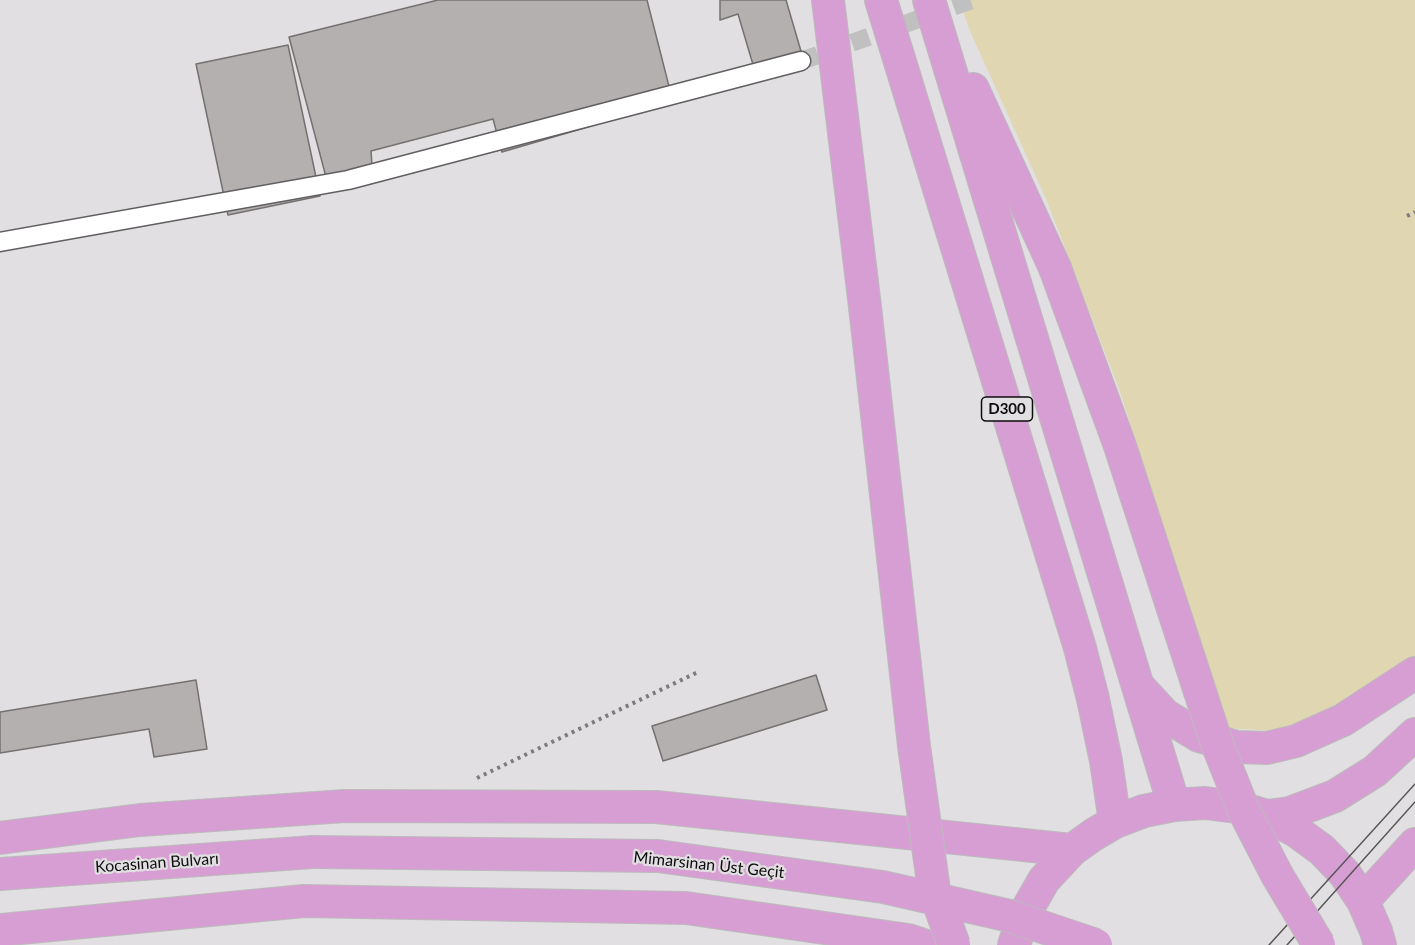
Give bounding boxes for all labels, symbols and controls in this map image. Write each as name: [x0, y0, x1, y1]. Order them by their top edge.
road number: D300: [982, 397, 1032, 421]
street label: Mimarsinan Üst Geçit: [633, 848, 785, 882]
street label: Kocasinan Bulvarı: [95, 849, 219, 877]

